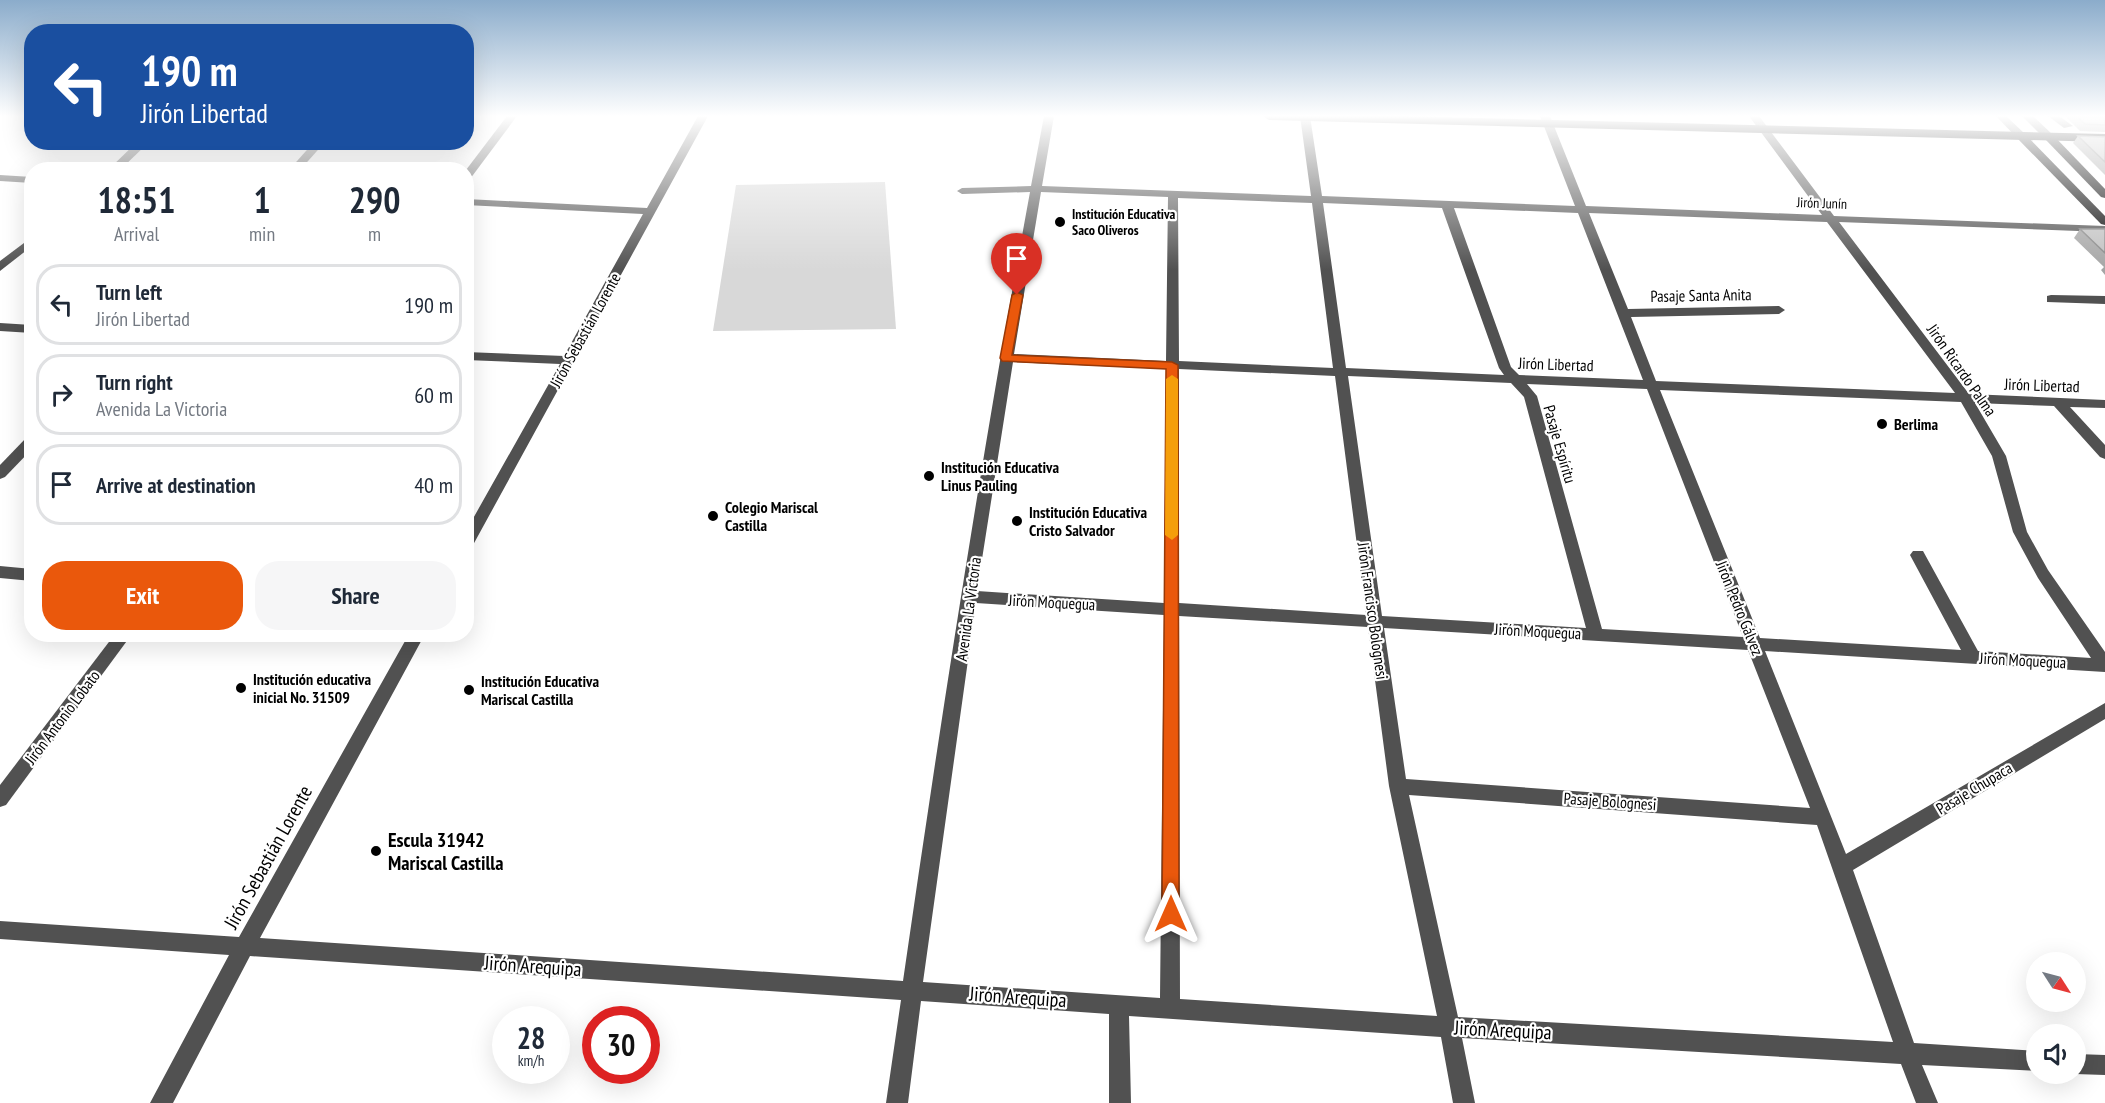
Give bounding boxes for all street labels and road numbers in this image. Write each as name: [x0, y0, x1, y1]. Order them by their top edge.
street label: Jirón Junín: [1796, 193, 1847, 213]
street label: Jirón Sebastián Lorente: [545, 269, 625, 392]
street label: Pasaje Santa Anita: [1650, 284, 1752, 306]
street label: Jirón Ricardo Palma: [1922, 319, 2001, 420]
street label: Jirón Libertad: [1517, 353, 1594, 375]
street label: Jirón Libertad: [2003, 374, 2080, 396]
street label: Pasaje Espíritu: [1539, 403, 1581, 485]
street label: Jirón Francisco Bolognesi: [1353, 540, 1393, 681]
street label: Avenida La Victoria: [951, 556, 985, 662]
street label: Jirón Pedro Gálvez: [1712, 557, 1768, 659]
street label: Jirón Moquegua: [1007, 590, 1096, 614]
street label: Jirón Moquegua: [1493, 619, 1582, 643]
street label: Jirón Moquegua: [1978, 648, 2067, 672]
street label: Jirón Antonio Lobato: [20, 666, 104, 769]
street label: Pasaje Chupaca: [1932, 757, 2016, 819]
street label: Jirón Sebastián Lorente: [217, 781, 318, 934]
street label: Pasaje Bolognesi: [1563, 788, 1657, 814]
street label: Jirón Arequipa: [483, 950, 582, 982]
street label: Jirón Arequipa: [968, 981, 1067, 1013]
street label: Jirón Arequipa: [1453, 1014, 1552, 1046]

